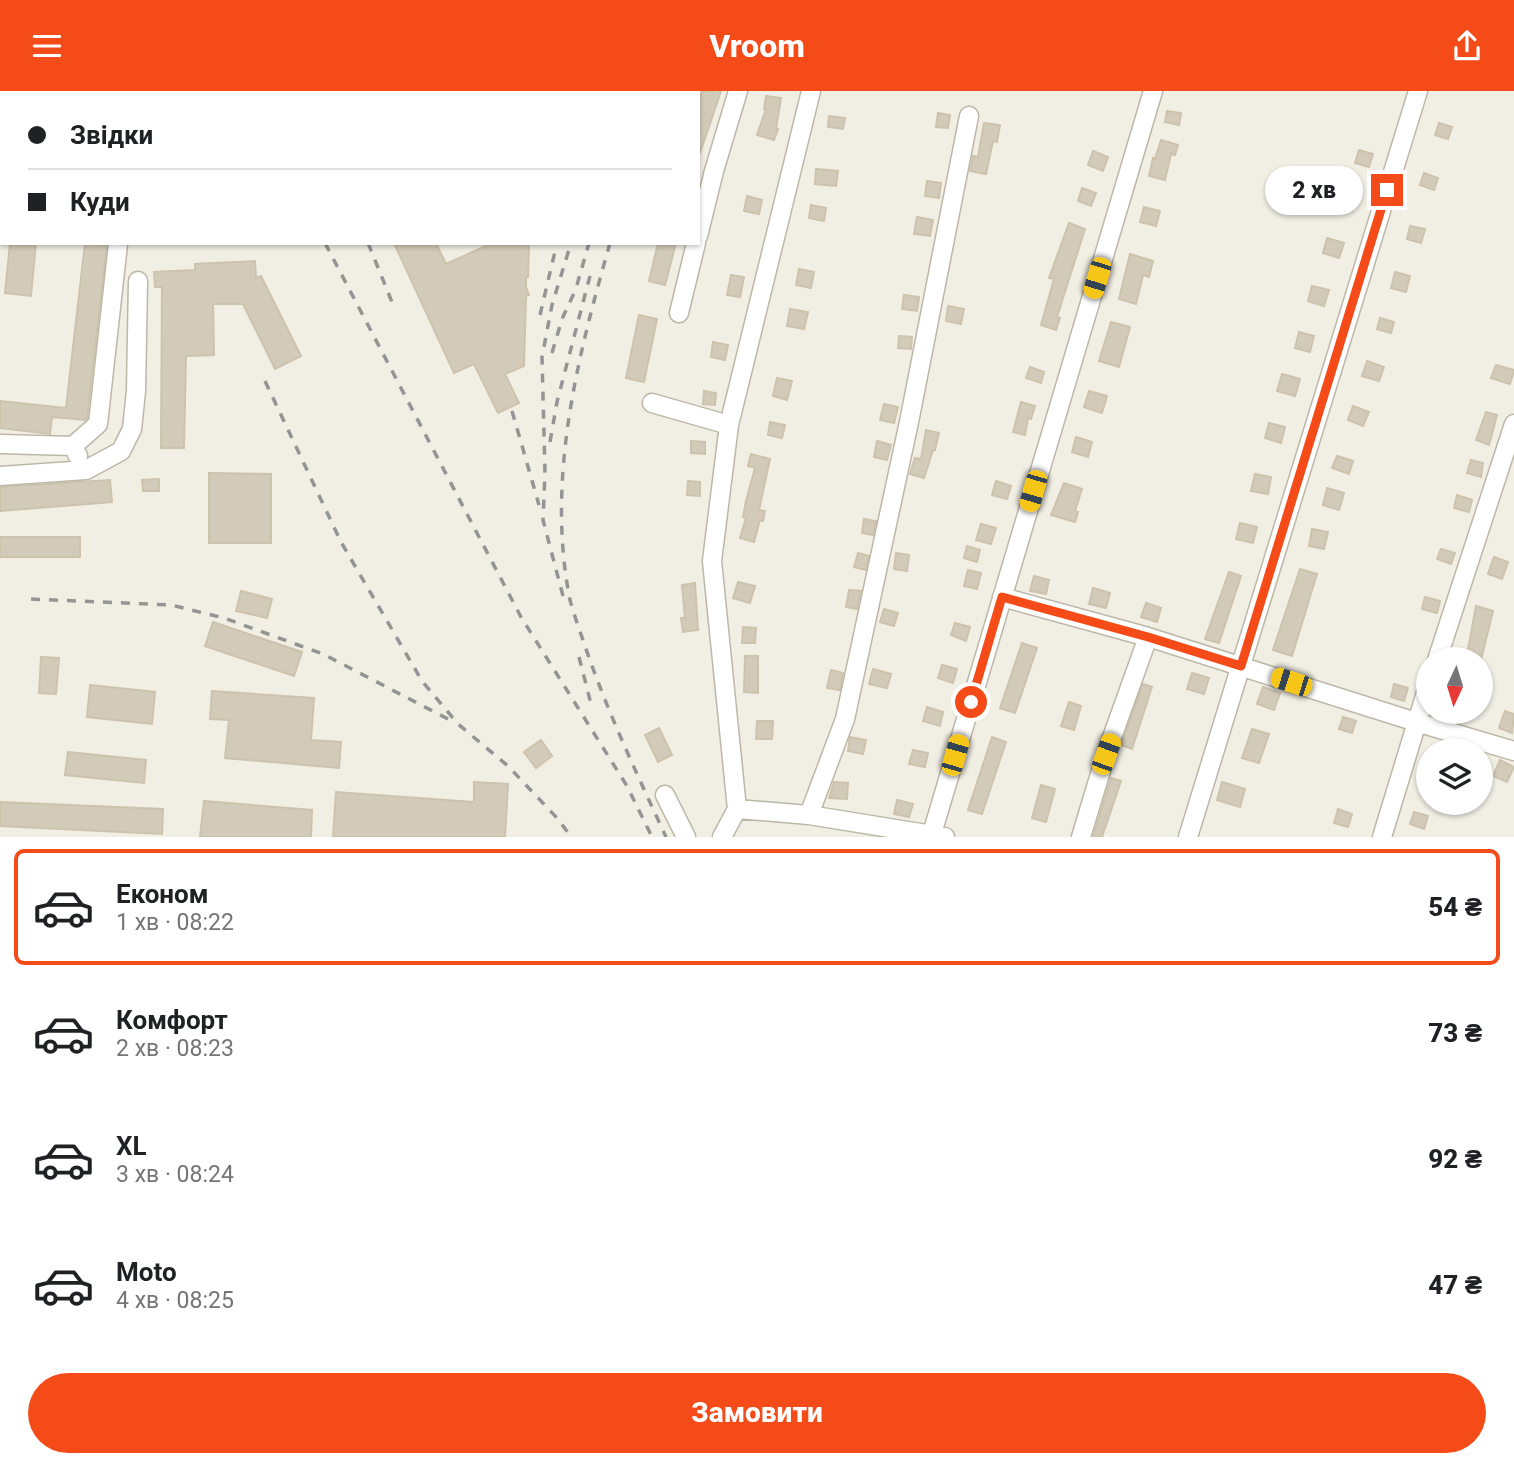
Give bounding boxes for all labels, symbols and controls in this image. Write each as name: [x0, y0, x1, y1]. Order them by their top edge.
icon: menu: [28, 27, 66, 65]
text: Vroom: [709, 27, 805, 65]
icon: share: [1448, 27, 1486, 65]
text: Звідки: [70, 120, 153, 150]
callout: 2 хв: [1264, 165, 1362, 215]
route end: [1371, 174, 1403, 206]
text: 2 хв: [1292, 177, 1336, 204]
text: Куди: [70, 187, 130, 217]
car: [1081, 255, 1114, 301]
car: [1018, 468, 1049, 514]
north arrow: [1416, 647, 1493, 725]
map controls: [1416, 647, 1493, 815]
car: [1268, 666, 1315, 698]
route start: [955, 686, 987, 718]
car: [1089, 731, 1124, 777]
car: [940, 732, 971, 778]
button: layers: [1416, 738, 1493, 815]
icon: car: [32, 876, 95, 939]
text: Економ: [116, 879, 208, 909]
text: 54 ₴: [1428, 892, 1482, 922]
text: 1 хв · 08:22: [116, 909, 234, 936]
icon: car: [32, 1002, 95, 1065]
text: Комфорт: [116, 1005, 228, 1035]
text: 73 ₴: [1428, 1018, 1482, 1048]
text: 2 хв · 08:23: [116, 1035, 234, 1062]
icon: car: [32, 1128, 95, 1191]
text: XL: [116, 1131, 147, 1161]
text: 92 ₴: [1428, 1144, 1482, 1174]
text: 3 хв · 08:24: [116, 1161, 234, 1188]
icon: car: [32, 1254, 95, 1317]
text: Moto: [116, 1257, 177, 1287]
text: 47 ₴: [1428, 1270, 1482, 1300]
text: 4 хв · 08:25: [116, 1287, 234, 1314]
button: Замовити: [28, 1373, 1486, 1453]

